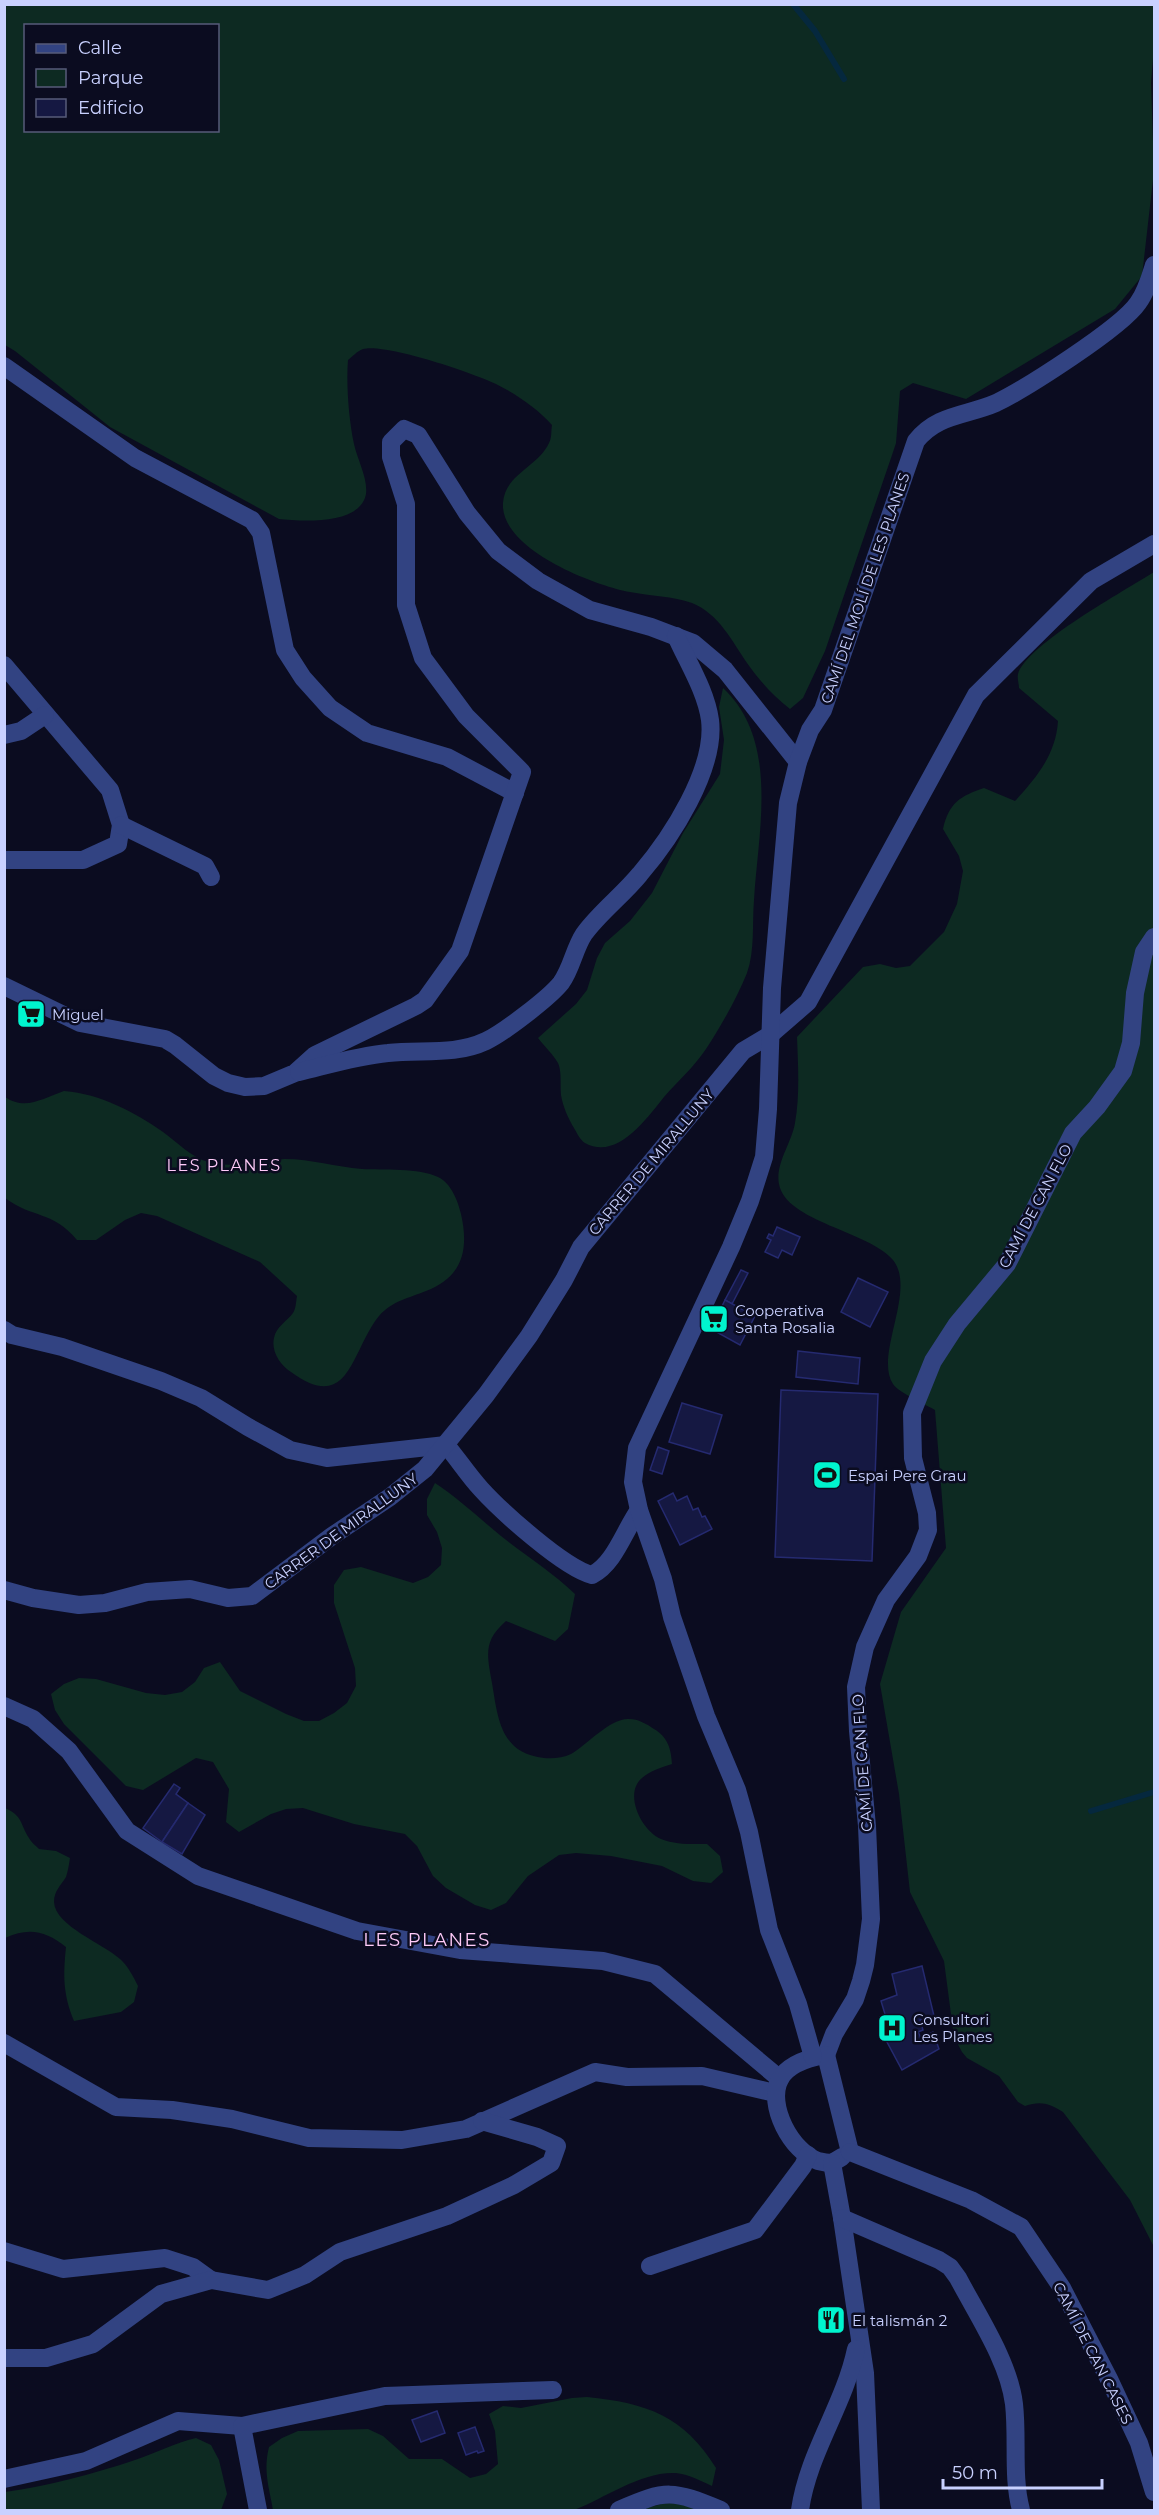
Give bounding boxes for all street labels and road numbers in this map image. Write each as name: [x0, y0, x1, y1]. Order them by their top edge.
street label: CAMÍ DEL MOLÍ DE LES PLANES: [816, 470, 914, 706]
street label: CARRER DE MIRALLUNY: [584, 1085, 718, 1239]
street label: CAMÍ DE CAN FLO: [994, 1141, 1076, 1271]
street label: CARRER DE MIRALLUNY: [260, 1469, 422, 1593]
street label: CAMÍ DE CAN FLO: [848, 1693, 876, 1833]
street label: CAMÍ DE CAN CASES: [1049, 2279, 1137, 2427]

